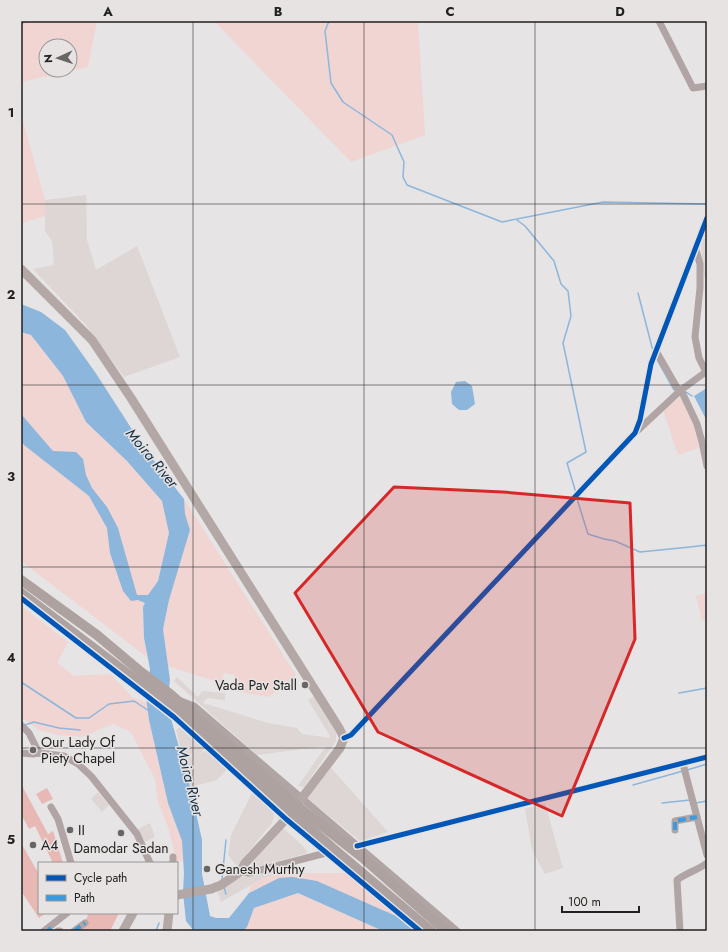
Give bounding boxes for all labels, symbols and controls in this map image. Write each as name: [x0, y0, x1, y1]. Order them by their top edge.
text: A: [102, 2, 113, 21]
text: B: [274, 2, 283, 21]
text: C: [445, 2, 455, 21]
text: D: [615, 2, 625, 21]
north arrow: [38, 38, 78, 78]
text: N: [40, 54, 56, 63]
text: 1: [8, 103, 14, 122]
text: 2: [7, 285, 15, 304]
water label: Moira River: [120, 423, 184, 493]
text: 3: [7, 467, 15, 486]
text: 4: [6, 648, 16, 667]
place label: Vada Pav Stall: [215, 675, 297, 695]
marker: Vada Pav Stall: [300, 680, 310, 690]
place label: Our Lady Of Piety Chapel: [41, 732, 116, 768]
water label: Moira River: [171, 743, 210, 820]
marker: Our Lady Of Piety Chapel: [28, 745, 38, 755]
place label: II: [78, 820, 85, 840]
marker: II: [65, 825, 75, 835]
marker: Damodar Sadan: [116, 828, 126, 838]
text: 5: [7, 830, 15, 849]
place label: A4: [41, 835, 58, 855]
place label: Damodar Sadan: [73, 838, 169, 858]
marker: A4: [28, 840, 38, 850]
place label: Ganesh Murthy: [215, 859, 305, 879]
legend: [38, 862, 178, 914]
marker: Ganesh Murthy: [202, 864, 212, 874]
text: Cycle path: [74, 869, 127, 887]
scale bar: [562, 888, 639, 914]
text: Path: [74, 889, 95, 907]
text: 100 m: [568, 893, 601, 911]

